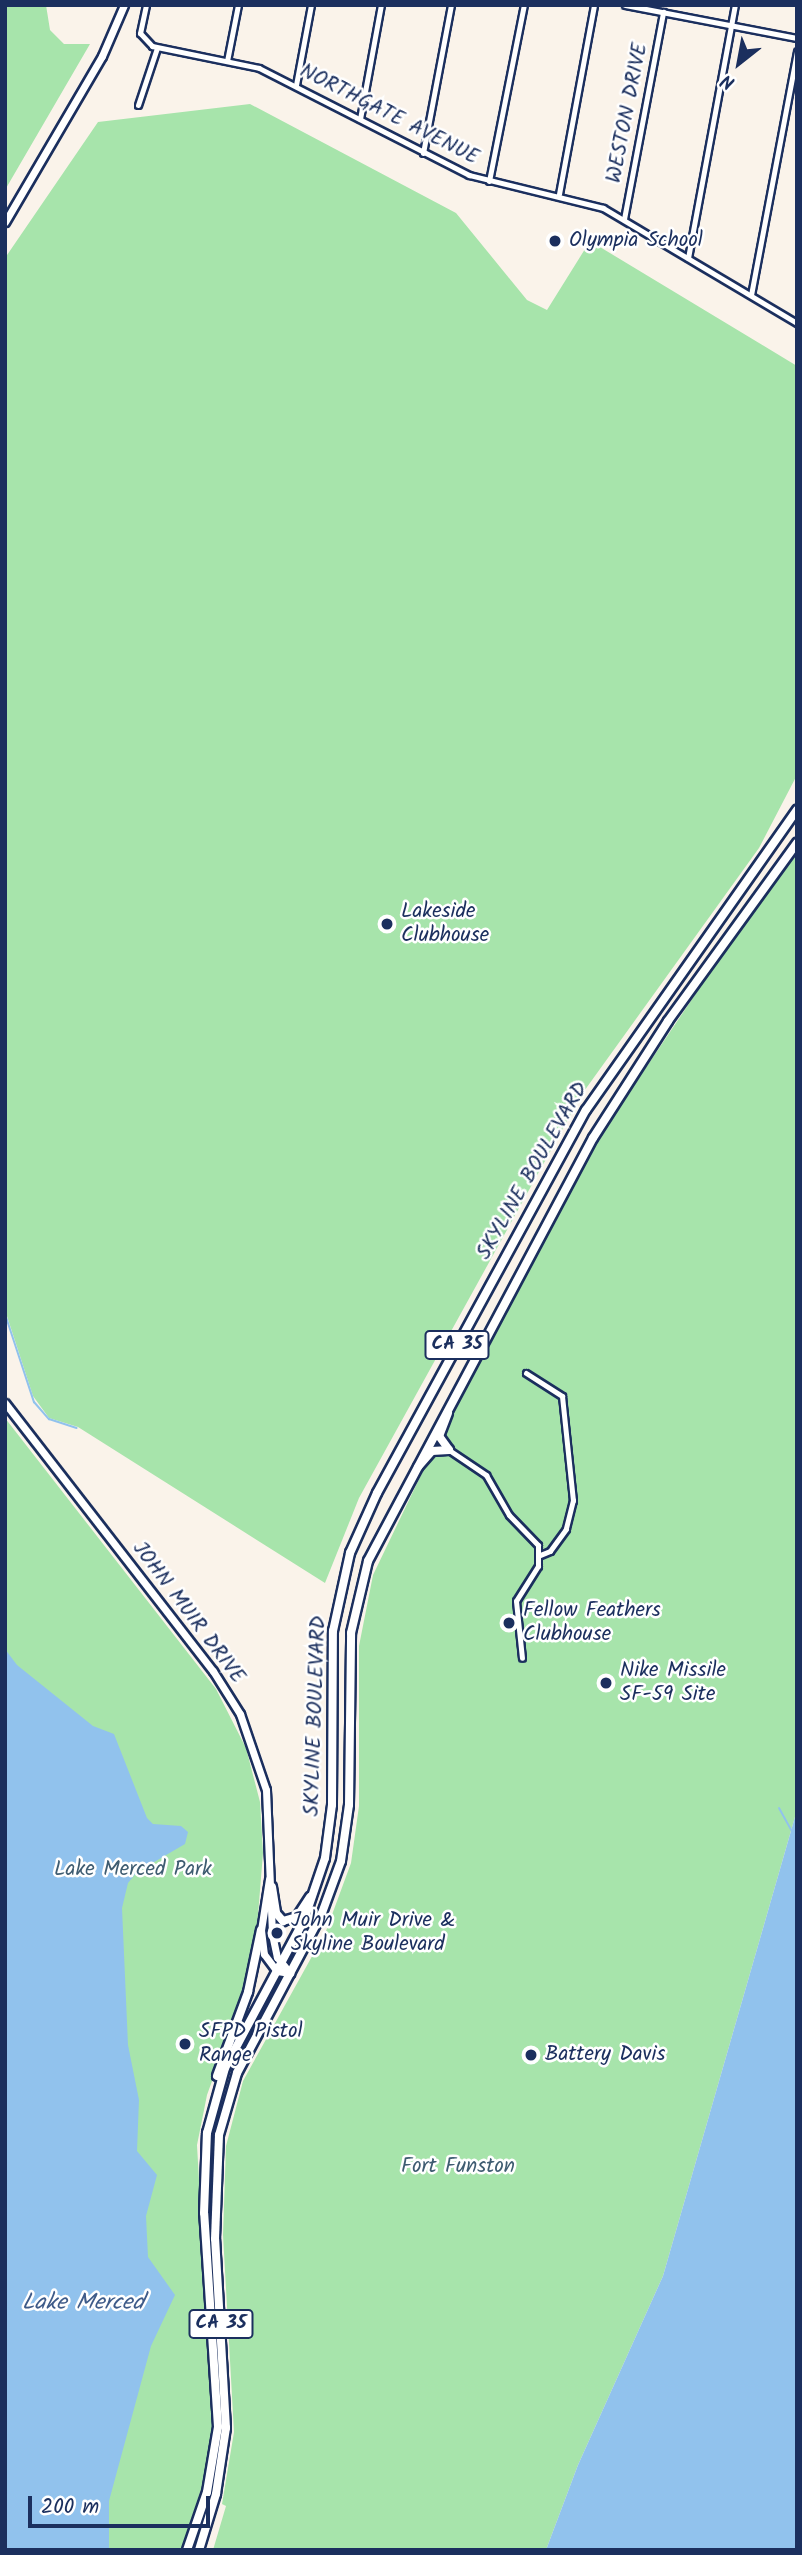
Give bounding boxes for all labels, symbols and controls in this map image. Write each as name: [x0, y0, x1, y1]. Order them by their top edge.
north arrow: [704, 28, 774, 98]
street label: WESTON DRIVE: [602, 41, 654, 185]
street label: NORTHGATE AVENUE: [295, 59, 483, 171]
text: N: [715, 65, 741, 97]
place label: Olympia School: [569, 228, 703, 254]
marker: Olympia School: [547, 233, 563, 249]
place label: Lakeside Clubhouse: [401, 899, 489, 949]
marker: Lakeside Clubhouse: [379, 916, 395, 932]
street label: SKYLINE BOULEVARD: [472, 1078, 594, 1264]
road number: CA 35: [424, 1330, 490, 1360]
street label: JOHN MUIR DRIVE: [126, 1537, 250, 1689]
place label: Fellow Feathers Clubhouse: [523, 1598, 661, 1648]
street label: SKYLINE BOULEVARD: [300, 1615, 332, 1817]
marker: Fellow Feathers Clubhouse: [501, 1615, 517, 1631]
place label: Nike Missile SF-59 Site: [620, 1658, 726, 1708]
marker: Nike Missile SF-59 Site: [598, 1675, 614, 1691]
park label: Lake Merced Park: [54, 1857, 212, 1883]
place label: John Muir Drive & Skyline Boulevard: [291, 1908, 455, 1958]
marker: John Muir Drive & Skyline Boulevard: [269, 1925, 285, 1941]
place label: SFPD Pistol Range: [199, 2019, 303, 2069]
marker: SFPD Pistol Range: [177, 2036, 193, 2052]
place label: Battery Davis: [545, 2042, 665, 2068]
marker: Battery Davis: [523, 2047, 539, 2063]
park label: Fort Funston: [401, 2154, 515, 2180]
water label: Lake Merced: [22, 2289, 144, 2317]
road number: CA 35: [188, 2308, 254, 2340]
scale bar: [32, 2482, 214, 2526]
text: 200 m: [41, 2491, 99, 2524]

